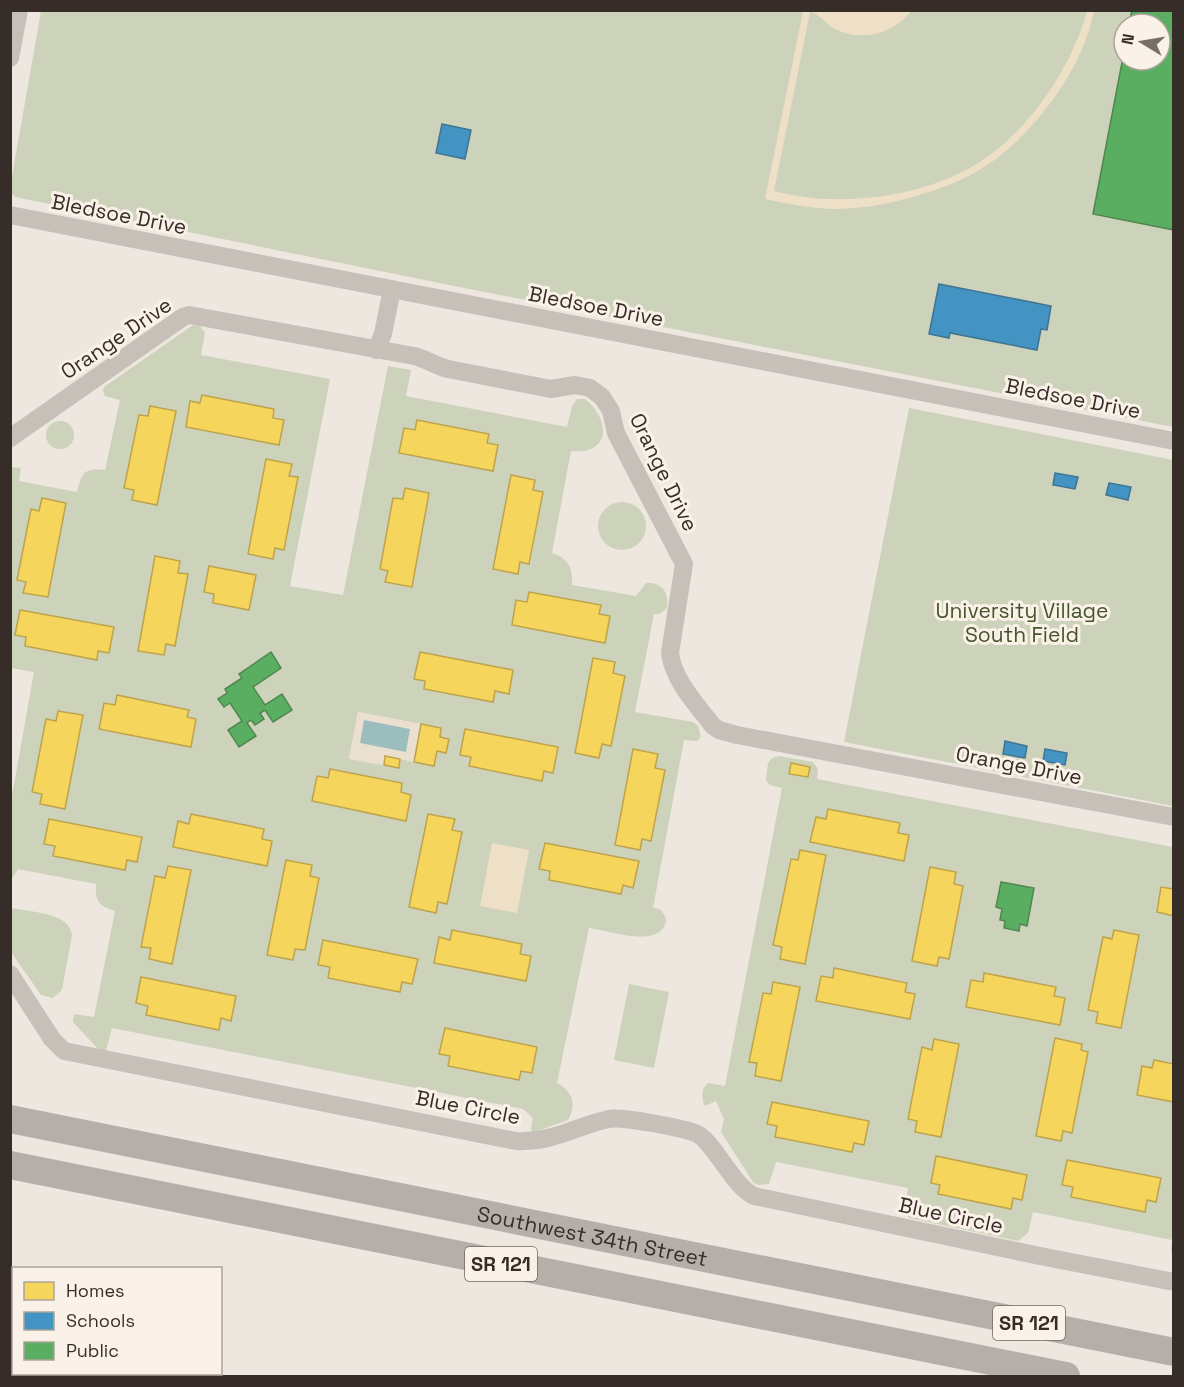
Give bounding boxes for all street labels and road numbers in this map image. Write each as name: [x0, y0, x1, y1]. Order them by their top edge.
street label: Bledsoe Drive: [49, 188, 189, 240]
street label: Bledsoe Drive: [526, 280, 666, 332]
street label: Orange Drive: [55, 291, 177, 385]
street label: Bledsoe Drive: [1003, 372, 1143, 424]
street label: Orange Drive: [624, 408, 704, 536]
street label: Orange Drive: [954, 740, 1084, 790]
street label: Blue Circle: [413, 1084, 523, 1130]
street label: Blue Circle: [896, 1191, 1006, 1239]
street label: Southwest 34th Street: [475, 1199, 710, 1272]
road number: SR 121: [465, 1247, 537, 1281]
road number: SR 121: [993, 1306, 1065, 1340]

